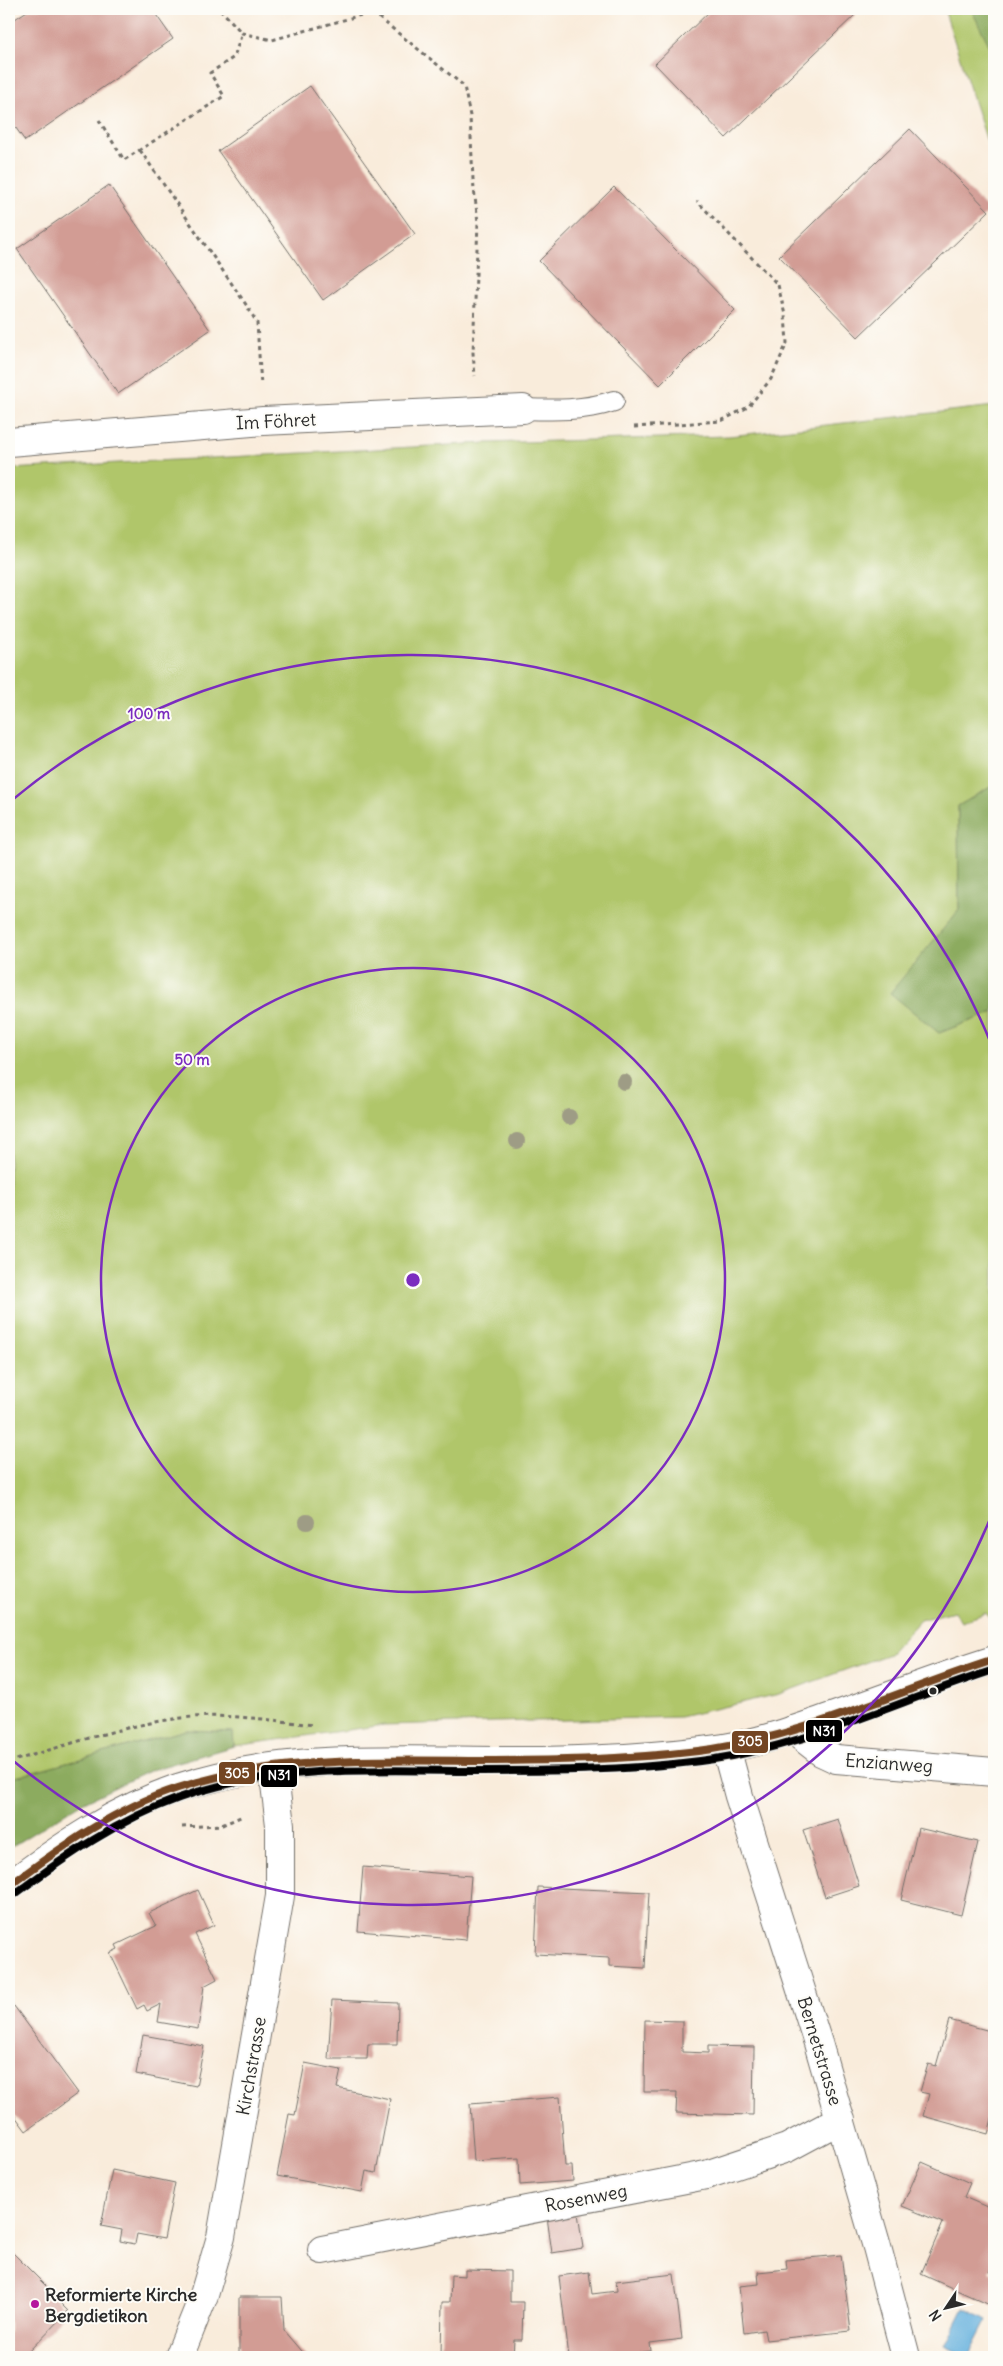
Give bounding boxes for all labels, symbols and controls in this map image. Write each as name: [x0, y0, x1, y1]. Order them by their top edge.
street label: Im Föhret: [235, 407, 317, 435]
text: 100 m: [128, 704, 170, 723]
text: 50 m: [174, 1050, 210, 1069]
centre of rings: [404, 1271, 422, 1289]
unlabelled marker: [928, 1686, 938, 1696]
line badge: N31: [805, 1719, 843, 1743]
text: N31: [812, 1722, 836, 1740]
line badge: 305: [731, 1730, 769, 1754]
text: 305: [737, 1732, 763, 1750]
street label: Enzianweg: [844, 1748, 934, 1778]
line badge: 305: [218, 1761, 256, 1785]
text: 305: [224, 1764, 250, 1782]
line badge: N31: [260, 1764, 298, 1788]
text: N31: [267, 1766, 291, 1784]
street label: Bernetstrasse: [793, 1994, 847, 2108]
street label: Kirchstrasse: [231, 2015, 271, 2117]
street label: Rosenweg: [543, 2179, 629, 2217]
place label: Reformierte Kirche Bergdietikon: [45, 2283, 198, 2327]
north arrow: [920, 2284, 970, 2334]
marker: Reformierte Kirche Bergdietikon: [29, 2298, 41, 2310]
text: N: [925, 2306, 946, 2325]

